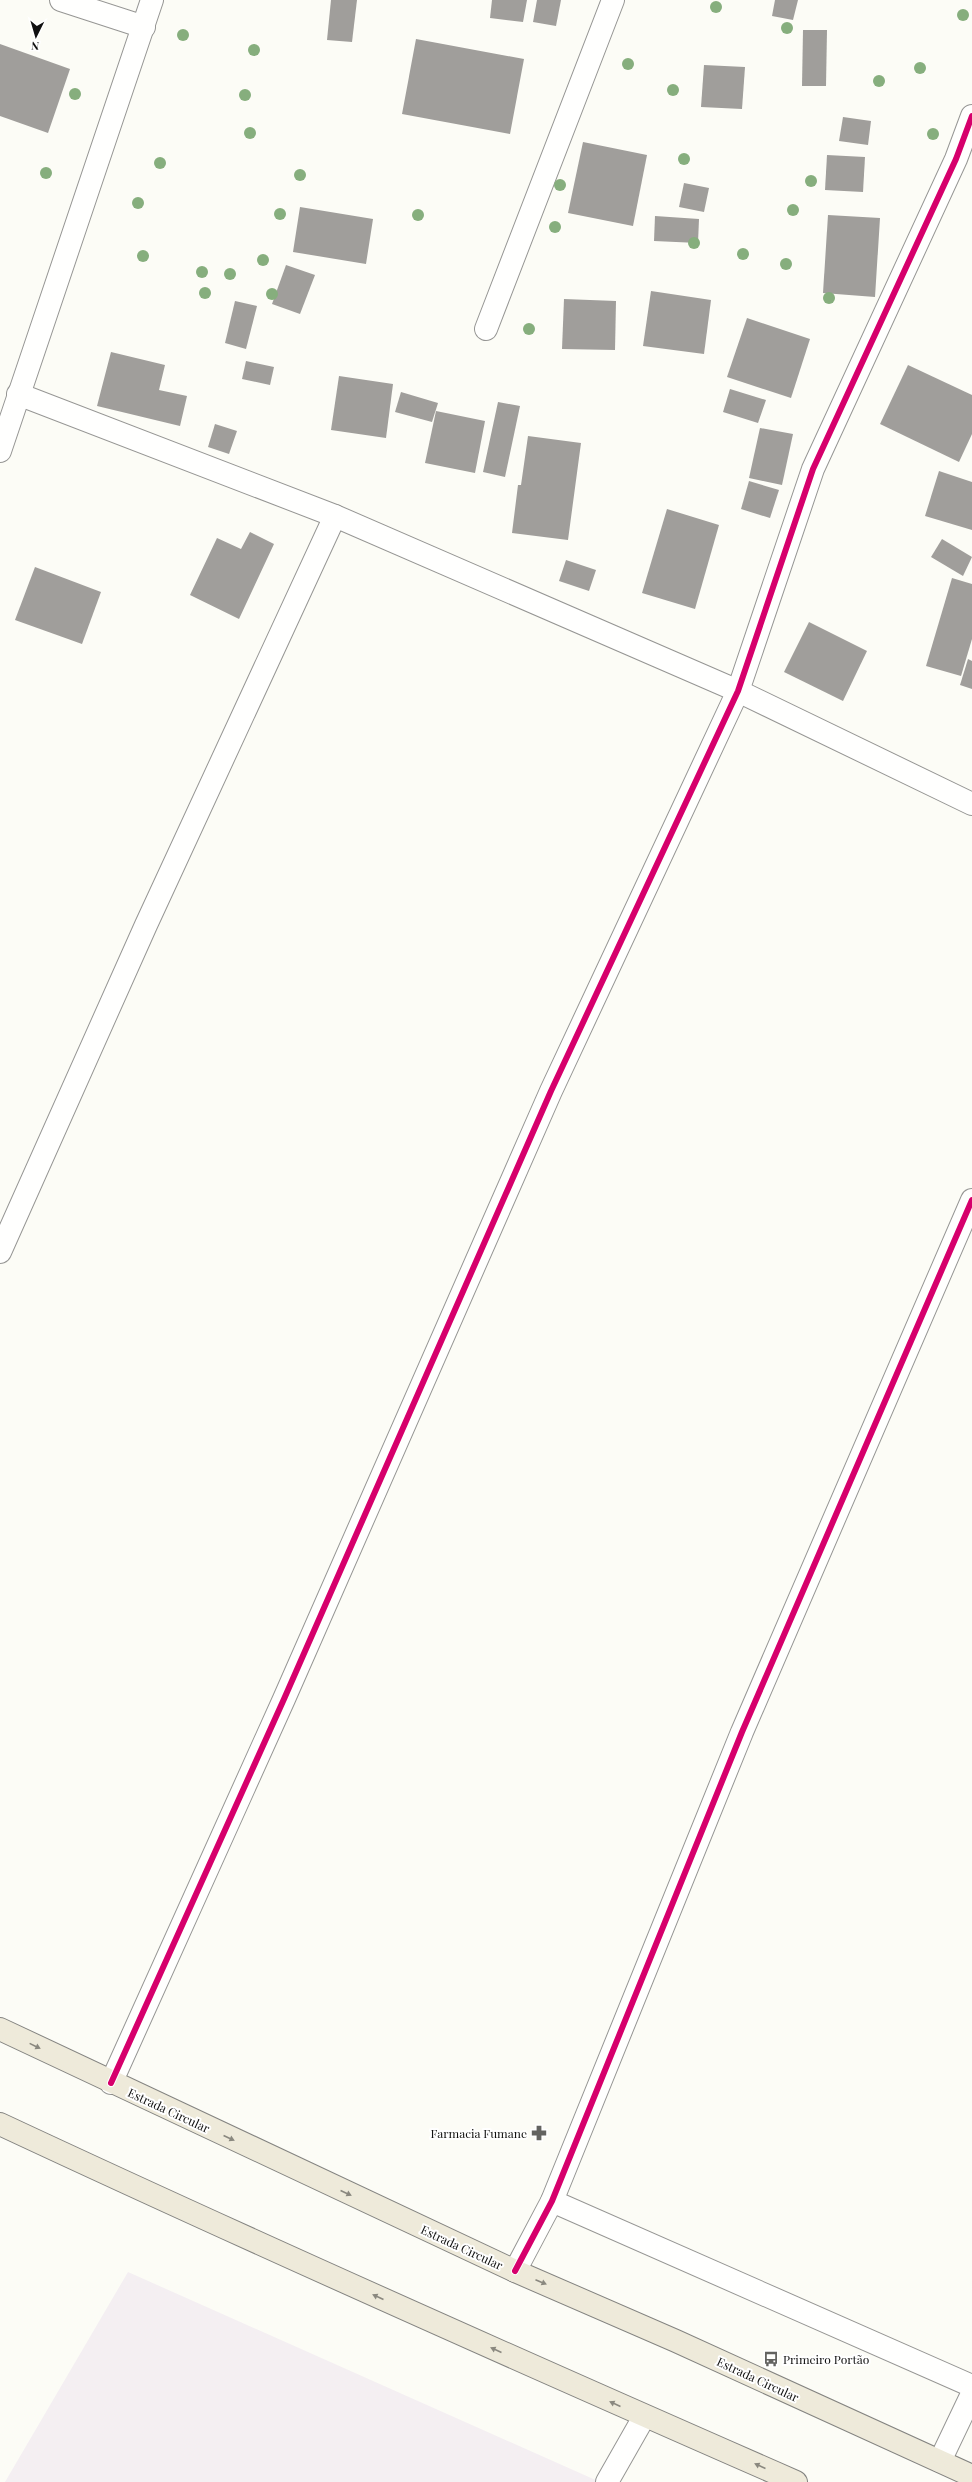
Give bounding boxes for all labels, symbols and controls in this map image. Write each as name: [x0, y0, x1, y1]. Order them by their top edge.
north arrow: [16, 16, 56, 56]
text: N: [30, 39, 40, 54]
one-way arrow: [29, 2043, 41, 2049]
street label: Estrada Circular: [126, 2084, 213, 2136]
pharmacy icon: Farmacia Fumane: [530, 2124, 548, 2142]
place label: Farmacia Fumane: [431, 2125, 527, 2141]
one-way arrow: [223, 2135, 234, 2141]
one-way arrow: [341, 2190, 352, 2196]
street label: Estrada Circular: [419, 2221, 506, 2273]
one-way arrow: [535, 2280, 547, 2286]
one-way arrow: [372, 2294, 383, 2300]
one-way arrow: [491, 2347, 502, 2353]
bus stop icon: Primeiro Portão: [762, 2350, 780, 2368]
place label: Primeiro Portão: [783, 2351, 870, 2367]
street label: Estrada Circular: [715, 2353, 802, 2405]
one-way arrow: [608, 2400, 620, 2406]
one-way arrow: [754, 2463, 765, 2469]

